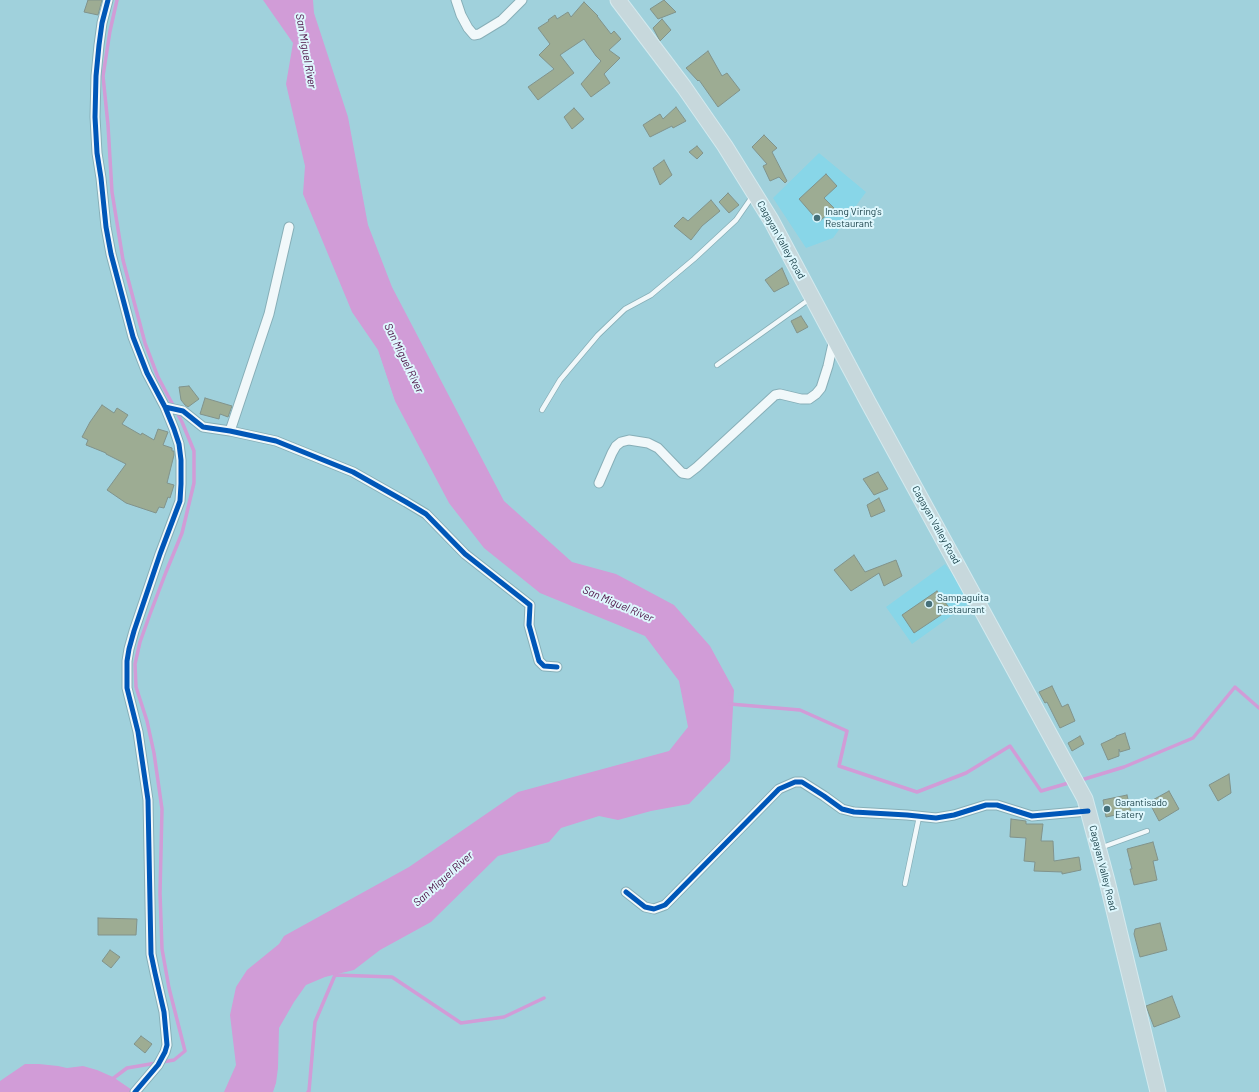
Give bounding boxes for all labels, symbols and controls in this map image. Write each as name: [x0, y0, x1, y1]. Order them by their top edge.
water label: San Miguel River: [293, 13, 319, 89]
street label: Cagayan Valley Road: [755, 199, 807, 281]
place label: Inang Viring's Restaurant: [825, 206, 882, 230]
marker: Inang Viring's Restaurant: [812, 213, 822, 223]
water label: San Miguel River: [381, 321, 427, 395]
street label: Cagayan Valley Road: [910, 484, 962, 566]
water label: San Miguel River: [581, 583, 655, 625]
place label: Sampaguita Restaurant: [937, 592, 989, 616]
marker: Sampaguita Restaurant: [924, 599, 934, 609]
place label: Garantisado Eatery: [1115, 797, 1167, 820]
marker: Garantisado Eatery: [1102, 804, 1112, 814]
street label: Cagayan Valley Road: [1087, 824, 1119, 912]
water label: San Miguel River: [410, 849, 476, 909]

